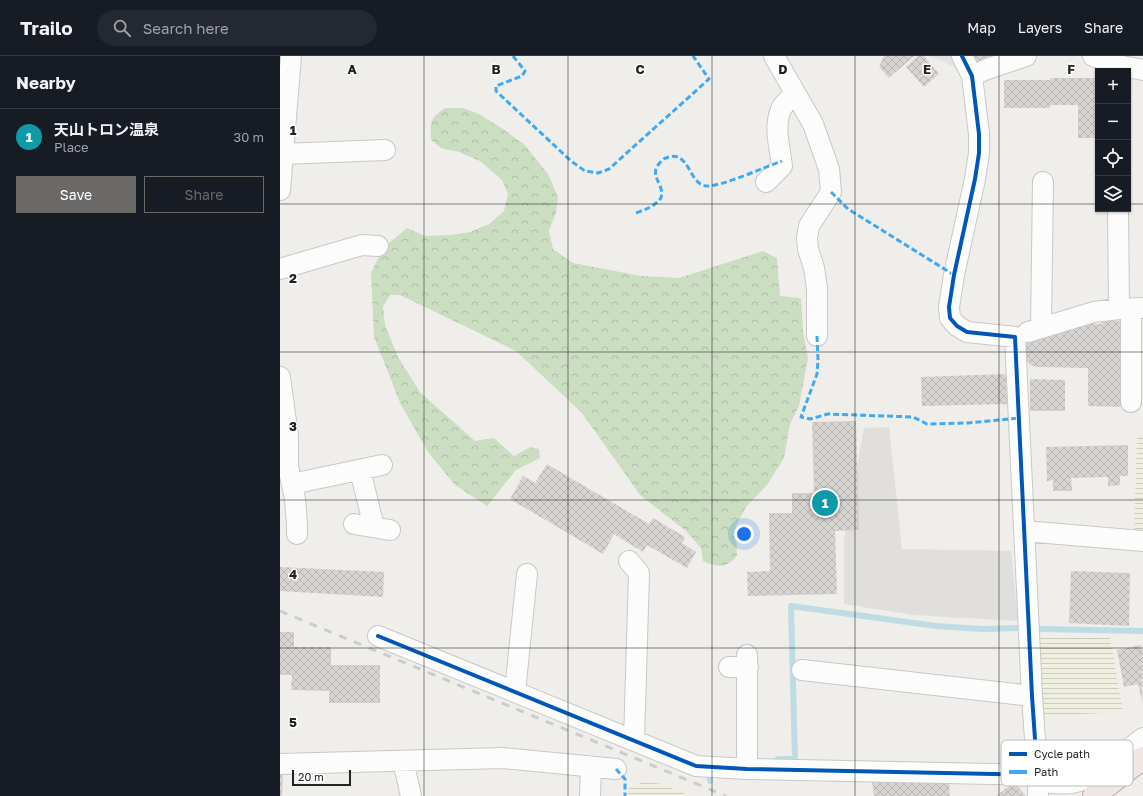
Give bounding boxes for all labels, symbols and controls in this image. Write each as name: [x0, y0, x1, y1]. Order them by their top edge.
search box: [97, 10, 377, 46]
text: Trailo: [20, 16, 73, 39]
icon: search: [111, 17, 133, 39]
text: Search here: [143, 19, 229, 37]
text: Map: [967, 19, 996, 36]
text: Layers: [1018, 19, 1062, 36]
text: Share: [1084, 19, 1123, 36]
text: A: [347, 61, 357, 77]
text: B: [491, 61, 501, 77]
text: C: [635, 61, 645, 77]
text: D: [778, 61, 788, 77]
text: E: [923, 61, 931, 77]
text: F: [1067, 61, 1075, 77]
map controls: [1095, 68, 1131, 212]
button: +: [1095, 68, 1131, 104]
text: Nearby: [16, 72, 76, 93]
button: −: [1095, 104, 1131, 140]
text: 天山トロン温泉: [54, 120, 159, 138]
text: 1: [290, 122, 297, 138]
text: 1: [26, 129, 32, 145]
text: 30 m: [234, 129, 264, 145]
text: Place: [54, 139, 89, 155]
button: locate: [1095, 140, 1131, 176]
button: Save: [16, 176, 136, 213]
button: Share: [144, 176, 264, 213]
button: layers: [1095, 176, 1131, 212]
text: 2: [289, 270, 297, 286]
text: 3: [289, 418, 297, 434]
pin: 1: [812, 488, 838, 518]
your location: [734, 524, 754, 544]
text: 4: [289, 566, 297, 582]
text: 5: [289, 714, 297, 730]
legend: [1001, 740, 1133, 786]
text: Cycle path: [1034, 747, 1090, 760]
text: Path: [1034, 765, 1058, 778]
scale bar: [292, 768, 351, 787]
text: 20 m: [298, 770, 324, 783]

